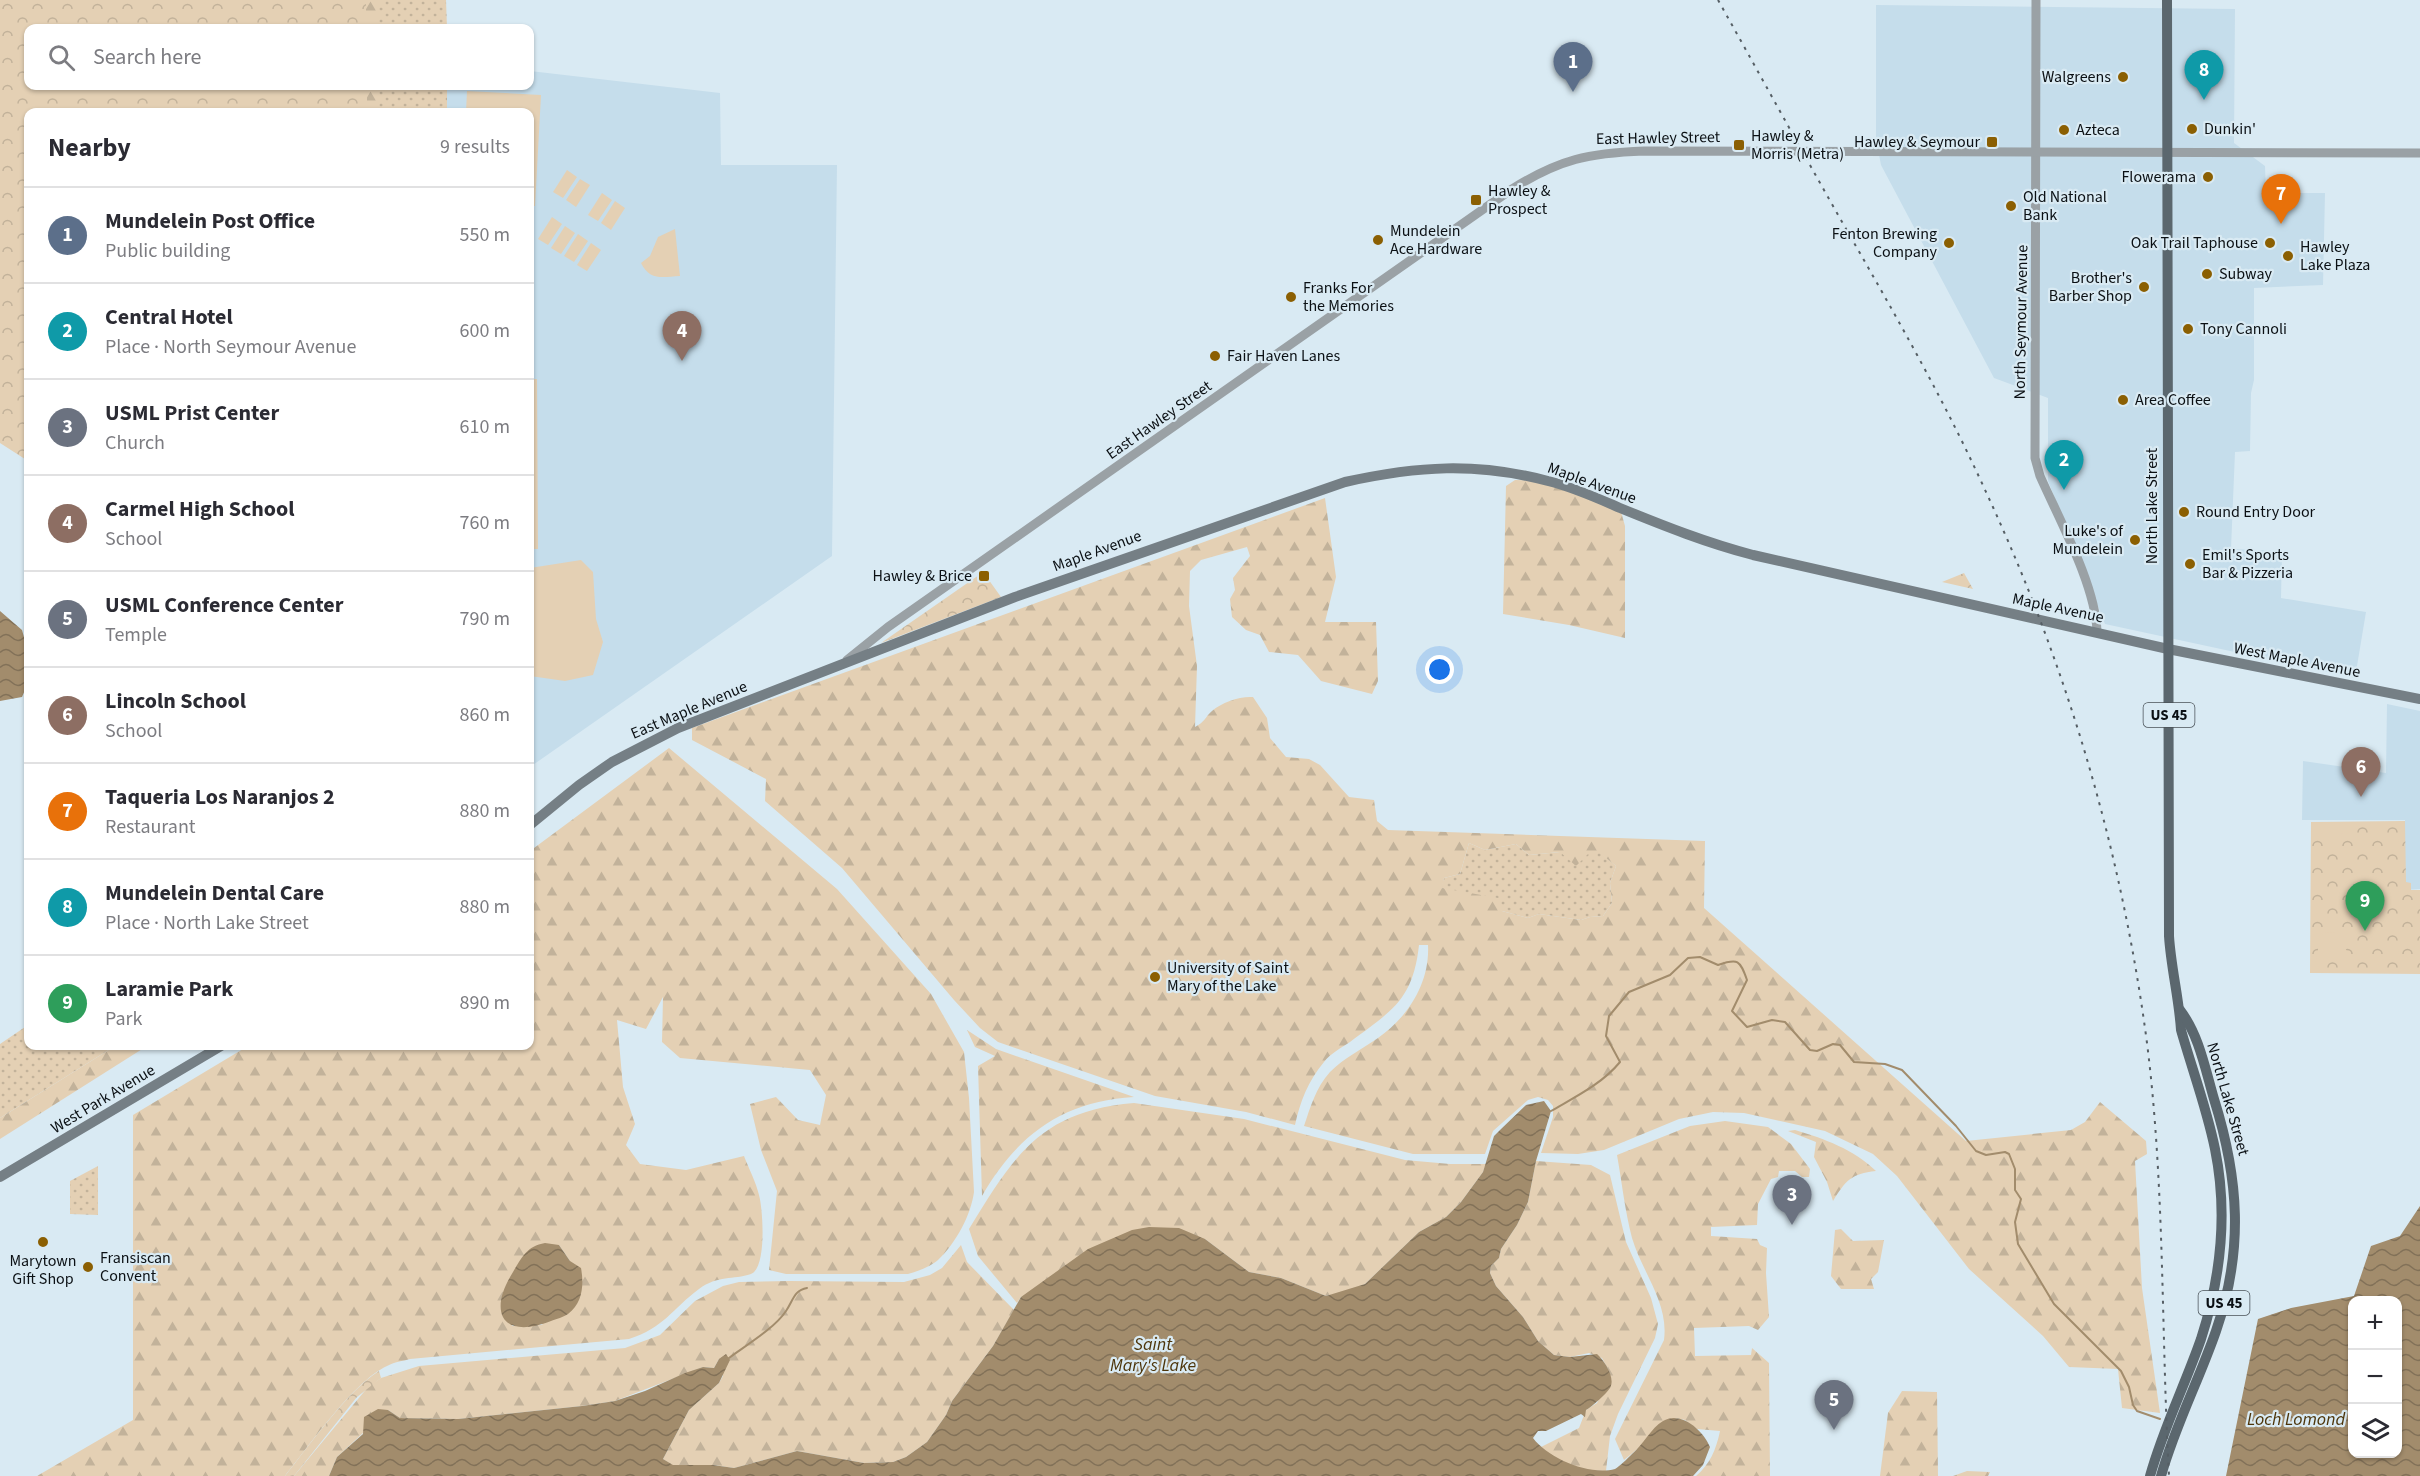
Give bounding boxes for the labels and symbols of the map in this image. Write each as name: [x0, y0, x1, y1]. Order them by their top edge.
pin: 1: [1554, 42, 1592, 92]
pin: 8: [2184, 51, 2224, 100]
place label: Walgreens: [2042, 66, 2111, 88]
marker: Walgreens: [2116, 70, 2130, 84]
place label: Dunkin': [2204, 118, 2256, 140]
place label: Azteca: [2076, 119, 2120, 141]
marker: Dunkin': [2185, 122, 2199, 136]
marker: Azteca: [2057, 123, 2071, 137]
place label: Hawley & Morris (Metra): [1751, 125, 1844, 165]
street label: East Hawley Street: [1596, 126, 1721, 150]
place label: Hawley & Seymour: [1854, 131, 1980, 153]
marker: Hawley & Seymour: [1985, 135, 1999, 149]
marker: Hawley & Morris (Metra): [1732, 138, 1746, 152]
place label: Flowerama: [2121, 166, 2196, 188]
marker: Flowerama: [2201, 170, 2215, 184]
pin: 7: [2262, 174, 2300, 224]
place label: Hawley & Prospect: [1488, 180, 1551, 220]
place label: Old National Bank: [2023, 186, 2107, 226]
marker: Hawley & Prospect: [1469, 193, 1483, 207]
marker: Old National Bank: [2004, 199, 2018, 213]
place label: Mundelein Ace Hardware: [1390, 220, 1482, 260]
place label: Fenton Brewing Company: [1832, 223, 1938, 263]
place label: Oak Trail Taphouse: [2131, 232, 2258, 254]
marker: Mundelein Ace Hardware: [1371, 233, 1385, 247]
marker: Fenton Brewing Company: [1942, 236, 1956, 250]
marker: Oak Trail Taphouse: [2263, 236, 2277, 250]
place label: Hawley Lake Plaza: [2300, 236, 2370, 276]
street label: North Seymour Avenue: [2009, 244, 2033, 400]
marker: Hawley Lake Plaza: [2281, 249, 2295, 263]
place label: Subway: [2219, 263, 2272, 285]
place label: Brother's Barber Shop: [2049, 267, 2132, 307]
marker: Subway: [2200, 267, 2214, 281]
place label: Franks For the Memories: [1303, 277, 1394, 317]
marker: Brother's Barber Shop: [2137, 280, 2151, 294]
marker: Franks For the Memories: [1284, 290, 1298, 304]
pin: 4: [662, 312, 702, 361]
place label: Tony Cannoli: [2200, 318, 2287, 340]
marker: Tony Cannoli: [2181, 322, 2195, 336]
place label: Fair Haven Lanes: [1227, 345, 1340, 367]
marker: Fair Haven Lanes: [1208, 349, 1222, 363]
street label: East Hawley Street: [1102, 375, 1217, 465]
place label: Area Coffee: [2135, 389, 2211, 411]
marker: Area Coffee: [2116, 393, 2130, 407]
pin: 2: [2044, 440, 2084, 490]
street label: North Lake Street: [2141, 447, 2163, 564]
street label: Maple Avenue: [1544, 457, 1640, 509]
place label: Round Entry Door: [2196, 501, 2316, 523]
marker: Round Entry Door: [2177, 505, 2191, 519]
place label: Luke's of Mundelein: [2052, 520, 2124, 560]
street label: Maple Avenue: [1049, 525, 1145, 577]
marker: Luke's of Mundelein: [2128, 533, 2142, 547]
place label: Emil's Sports Bar & Pizzeria: [2202, 544, 2293, 584]
marker: Emil's Sports Bar & Pizzeria: [2183, 557, 2197, 571]
place label: Hawley & Brice: [872, 565, 972, 587]
marker: Hawley & Brice: [977, 569, 991, 583]
street label: Maple Avenue: [2010, 588, 2106, 628]
street label: West Maple Avenue: [2232, 637, 2362, 683]
your location: [1425, 655, 1454, 684]
street label: East Maple Avenue: [627, 676, 751, 744]
road number: US 45: [2144, 703, 2194, 727]
pin: 6: [2342, 748, 2380, 797]
pin: 9: [2346, 882, 2384, 931]
place label: University of Saint Mary of the Lake: [1167, 957, 1289, 997]
marker: University of Saint Mary of the Lake: [1148, 970, 1162, 984]
street label: North Lake Street: [2201, 1040, 2255, 1159]
street label: West Park Avenue: [47, 1059, 159, 1139]
pin: 3: [1772, 1176, 1812, 1225]
marker: Marytown Gift Shop: [36, 1235, 50, 1249]
place label: Fransiscan Convent: [100, 1247, 171, 1287]
place label: Marytown Gift Shop: [9, 1250, 77, 1290]
marker: Fransiscan Convent: [81, 1260, 95, 1274]
road number: US 45: [2198, 1291, 2250, 1315]
water label: Saint Mary's Lake: [1110, 1332, 1196, 1378]
pin: 5: [1814, 1380, 1854, 1430]
water label: Loch Lomond: [2247, 1407, 2345, 1432]

